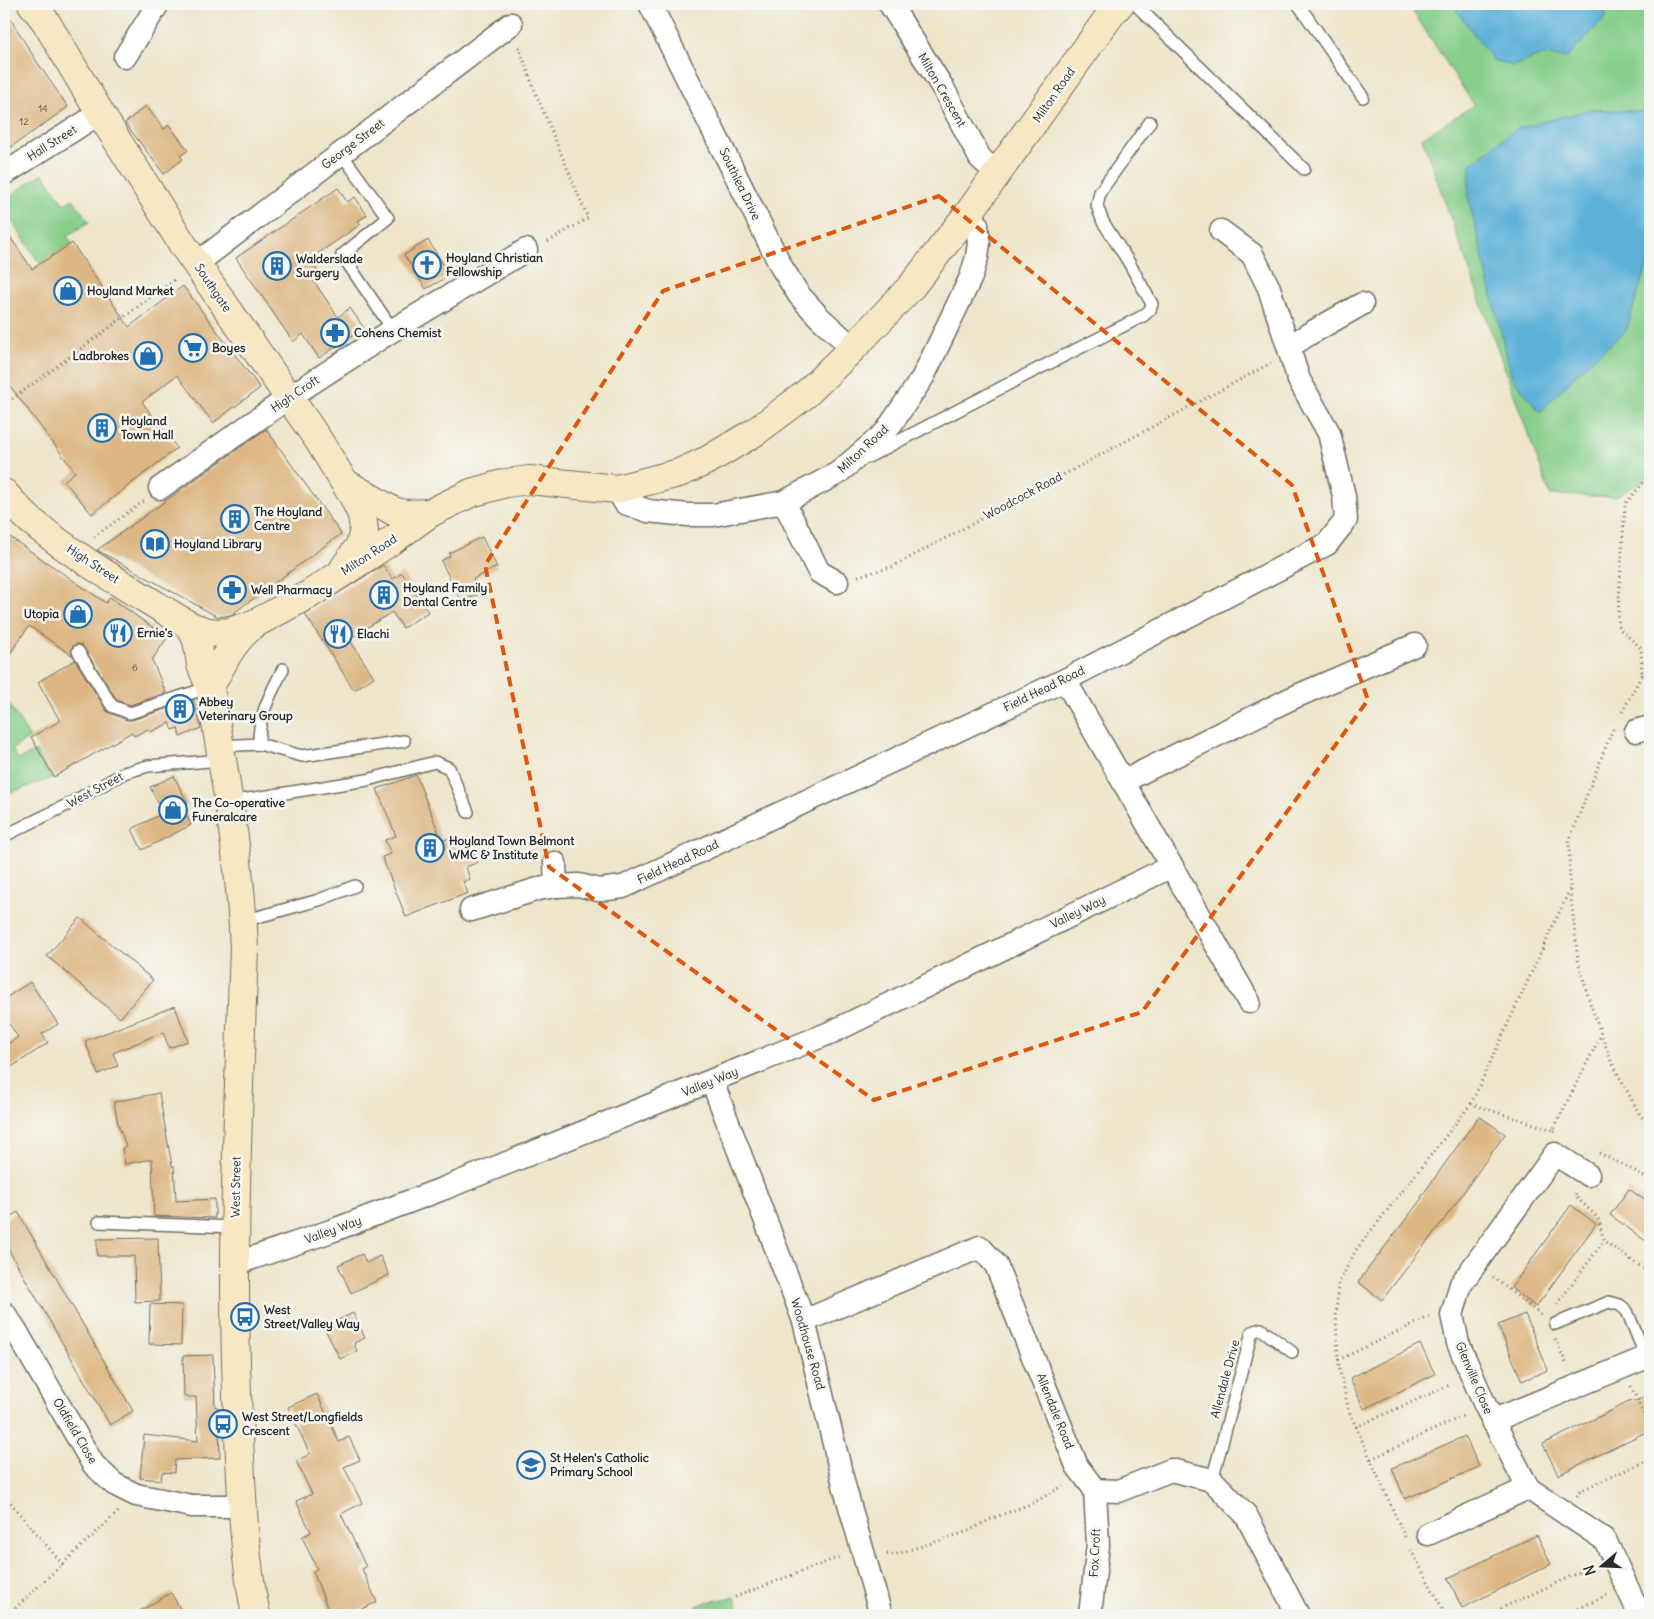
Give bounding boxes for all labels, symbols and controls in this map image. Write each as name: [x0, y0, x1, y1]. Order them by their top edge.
street label: Milton Crescent: [915, 50, 970, 130]
street label: Milton Road: [1029, 64, 1078, 125]
house number: 14: [38, 102, 48, 115]
house number: 12: [19, 115, 29, 128]
street label: George Street: [318, 115, 387, 172]
street label: Hall Street: [24, 121, 79, 164]
street label: Southlea Drive: [716, 145, 764, 222]
church icon: Hoyland Christian Fellowship: [412, 250, 442, 280]
place label: Hoyland Christian Fellowship: [446, 250, 543, 280]
building icon: Walderslade Surgery: [262, 251, 292, 281]
place label: Walderslade Surgery: [296, 251, 363, 281]
street label: Southgate: [192, 261, 235, 315]
shop icon: Hoyland Market: [53, 276, 83, 306]
place label: Hoyland Market: [87, 283, 174, 299]
pharmacy icon: Cohens Chemist: [320, 318, 350, 348]
place label: Cohens Chemist: [354, 325, 442, 340]
supermarket icon: Boyes: [178, 333, 208, 363]
place label: Boyes: [212, 340, 246, 356]
shop icon: Ladbrokes: [133, 341, 163, 371]
place label: Ladbrokes: [73, 348, 130, 363]
street label: High Croft: [268, 372, 322, 415]
building icon: Hoyland Town Hall: [87, 413, 117, 443]
place label: Hoyland Town Hall: [121, 413, 174, 442]
street label: Milton Road: [834, 421, 891, 476]
street label: Woodcock Road: [981, 469, 1065, 523]
building icon: The Hoyland Centre: [220, 504, 250, 534]
place label: The Hoyland Centre: [254, 504, 322, 533]
library icon: Hoyland Library: [140, 529, 170, 559]
street label: Milton Road: [338, 531, 400, 578]
place label: Hoyland Library: [174, 536, 262, 552]
street label: High Street: [64, 541, 122, 586]
pharmacy icon: Well Pharmacy: [217, 575, 247, 605]
building icon: Hoyland Family Dental Centre: [369, 580, 399, 610]
place label: Hoyland Family Dental Centre: [403, 580, 488, 609]
place label: Well Pharmacy: [251, 582, 332, 598]
shop icon: Utopia: [63, 599, 93, 629]
place label: Utopia: [24, 606, 59, 622]
restaurant icon: Ernie's: [103, 618, 133, 648]
restaurant icon: Elachi: [323, 619, 353, 649]
place label: Ernie's: [137, 625, 173, 640]
place label: Elachi: [357, 626, 390, 641]
house number: 6: [132, 661, 138, 674]
street label: Field Head Road: [1001, 662, 1087, 715]
building icon: Abbey Veterinary Group: [165, 694, 195, 724]
place label: Abbey Veterinary Group: [199, 694, 293, 724]
street label: West Street: [64, 769, 125, 811]
shop icon: The Co-operative Funeralcare: [158, 795, 188, 825]
place label: The Co-operative Funeralcare: [192, 795, 285, 824]
building icon: Hoyland Town Belmont WMC & Institute: [415, 833, 445, 863]
place label: Hoyland Town Belmont WMC & Institute: [449, 833, 575, 862]
street label: Field Head Road: [635, 836, 721, 887]
street label: Valley Way: [1048, 892, 1108, 931]
street label: Valley Way: [679, 1063, 740, 1100]
street label: West Street: [227, 1156, 244, 1218]
street label: Valley Way: [302, 1212, 363, 1247]
street label: Woodhouse Road: [788, 1296, 829, 1391]
bus stop icon: West Street/Valley Way: [230, 1302, 260, 1332]
place label: West Street/Valley Way: [264, 1302, 360, 1332]
street label: Allendale Drive: [1207, 1338, 1242, 1420]
street label: Glenville Close: [1452, 1339, 1496, 1416]
street label: Allendale Road: [1033, 1371, 1078, 1451]
street label: Oldfield Close: [50, 1395, 101, 1466]
bus stop icon: West Street/Longfields Crescent: [208, 1409, 238, 1439]
place label: West Street/Longfields Crescent: [242, 1409, 363, 1438]
school or university icon: St Helen's Catholic Primary School: [516, 1450, 546, 1480]
place label: St Helen's Catholic Primary School: [550, 1450, 649, 1480]
street label: Fox Croft: [1086, 1528, 1103, 1578]
north arrow: [1576, 1542, 1626, 1592]
text: N: [1580, 1563, 1600, 1578]

